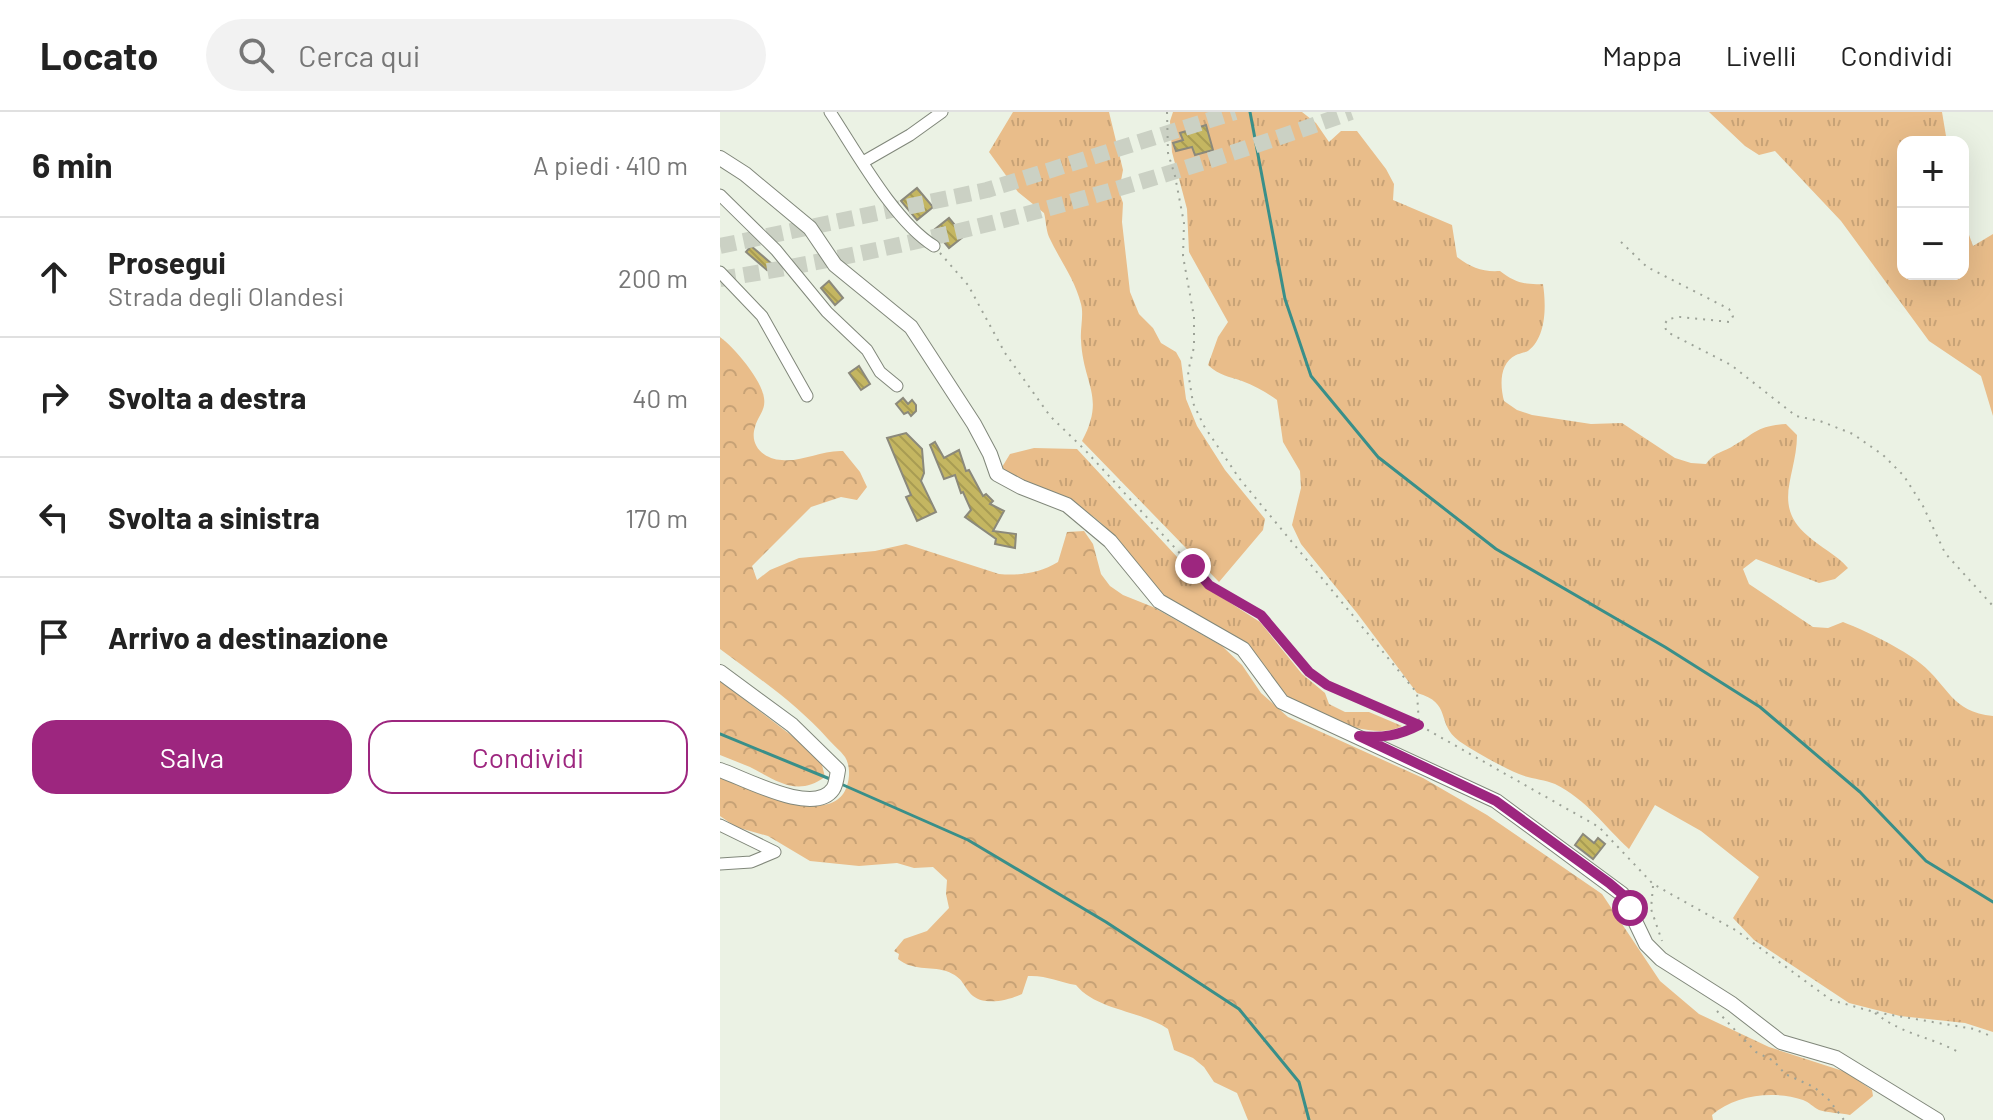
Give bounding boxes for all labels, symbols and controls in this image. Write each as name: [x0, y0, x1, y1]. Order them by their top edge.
search box: [206, 19, 766, 91]
text: Locato: [40, 32, 158, 78]
icon: search: [234, 33, 278, 77]
text: Cerca qui: [298, 37, 420, 73]
text: Mappa: [1602, 38, 1682, 72]
text: Livelli: [1726, 38, 1797, 72]
text: Condividi: [1841, 38, 1953, 72]
map controls: [1897, 136, 1969, 280]
button: +: [1897, 136, 1969, 208]
text: 6 min: [32, 144, 113, 185]
text: A piedi · 410 m: [533, 149, 688, 180]
button: −: [1897, 208, 1969, 280]
text: Prosegui: [108, 244, 226, 280]
icon: ahead: [32, 255, 76, 299]
text: 200 m: [618, 262, 688, 293]
text: Strada degli Olandesi: [108, 280, 344, 311]
icon: right: [32, 375, 76, 419]
text: Svolta a destra: [108, 379, 306, 415]
text: 40 m: [632, 382, 688, 413]
icon: left: [32, 495, 76, 539]
text: Svolta a sinistra: [108, 499, 320, 535]
text: 170 m: [625, 502, 688, 533]
route end: [1175, 548, 1211, 584]
icon: arrive: [32, 615, 76, 659]
text: Arrivo a destinazione: [108, 619, 388, 655]
button: Salva: [32, 720, 352, 794]
button: Condividi: [368, 720, 688, 794]
route start: [1612, 890, 1648, 926]

